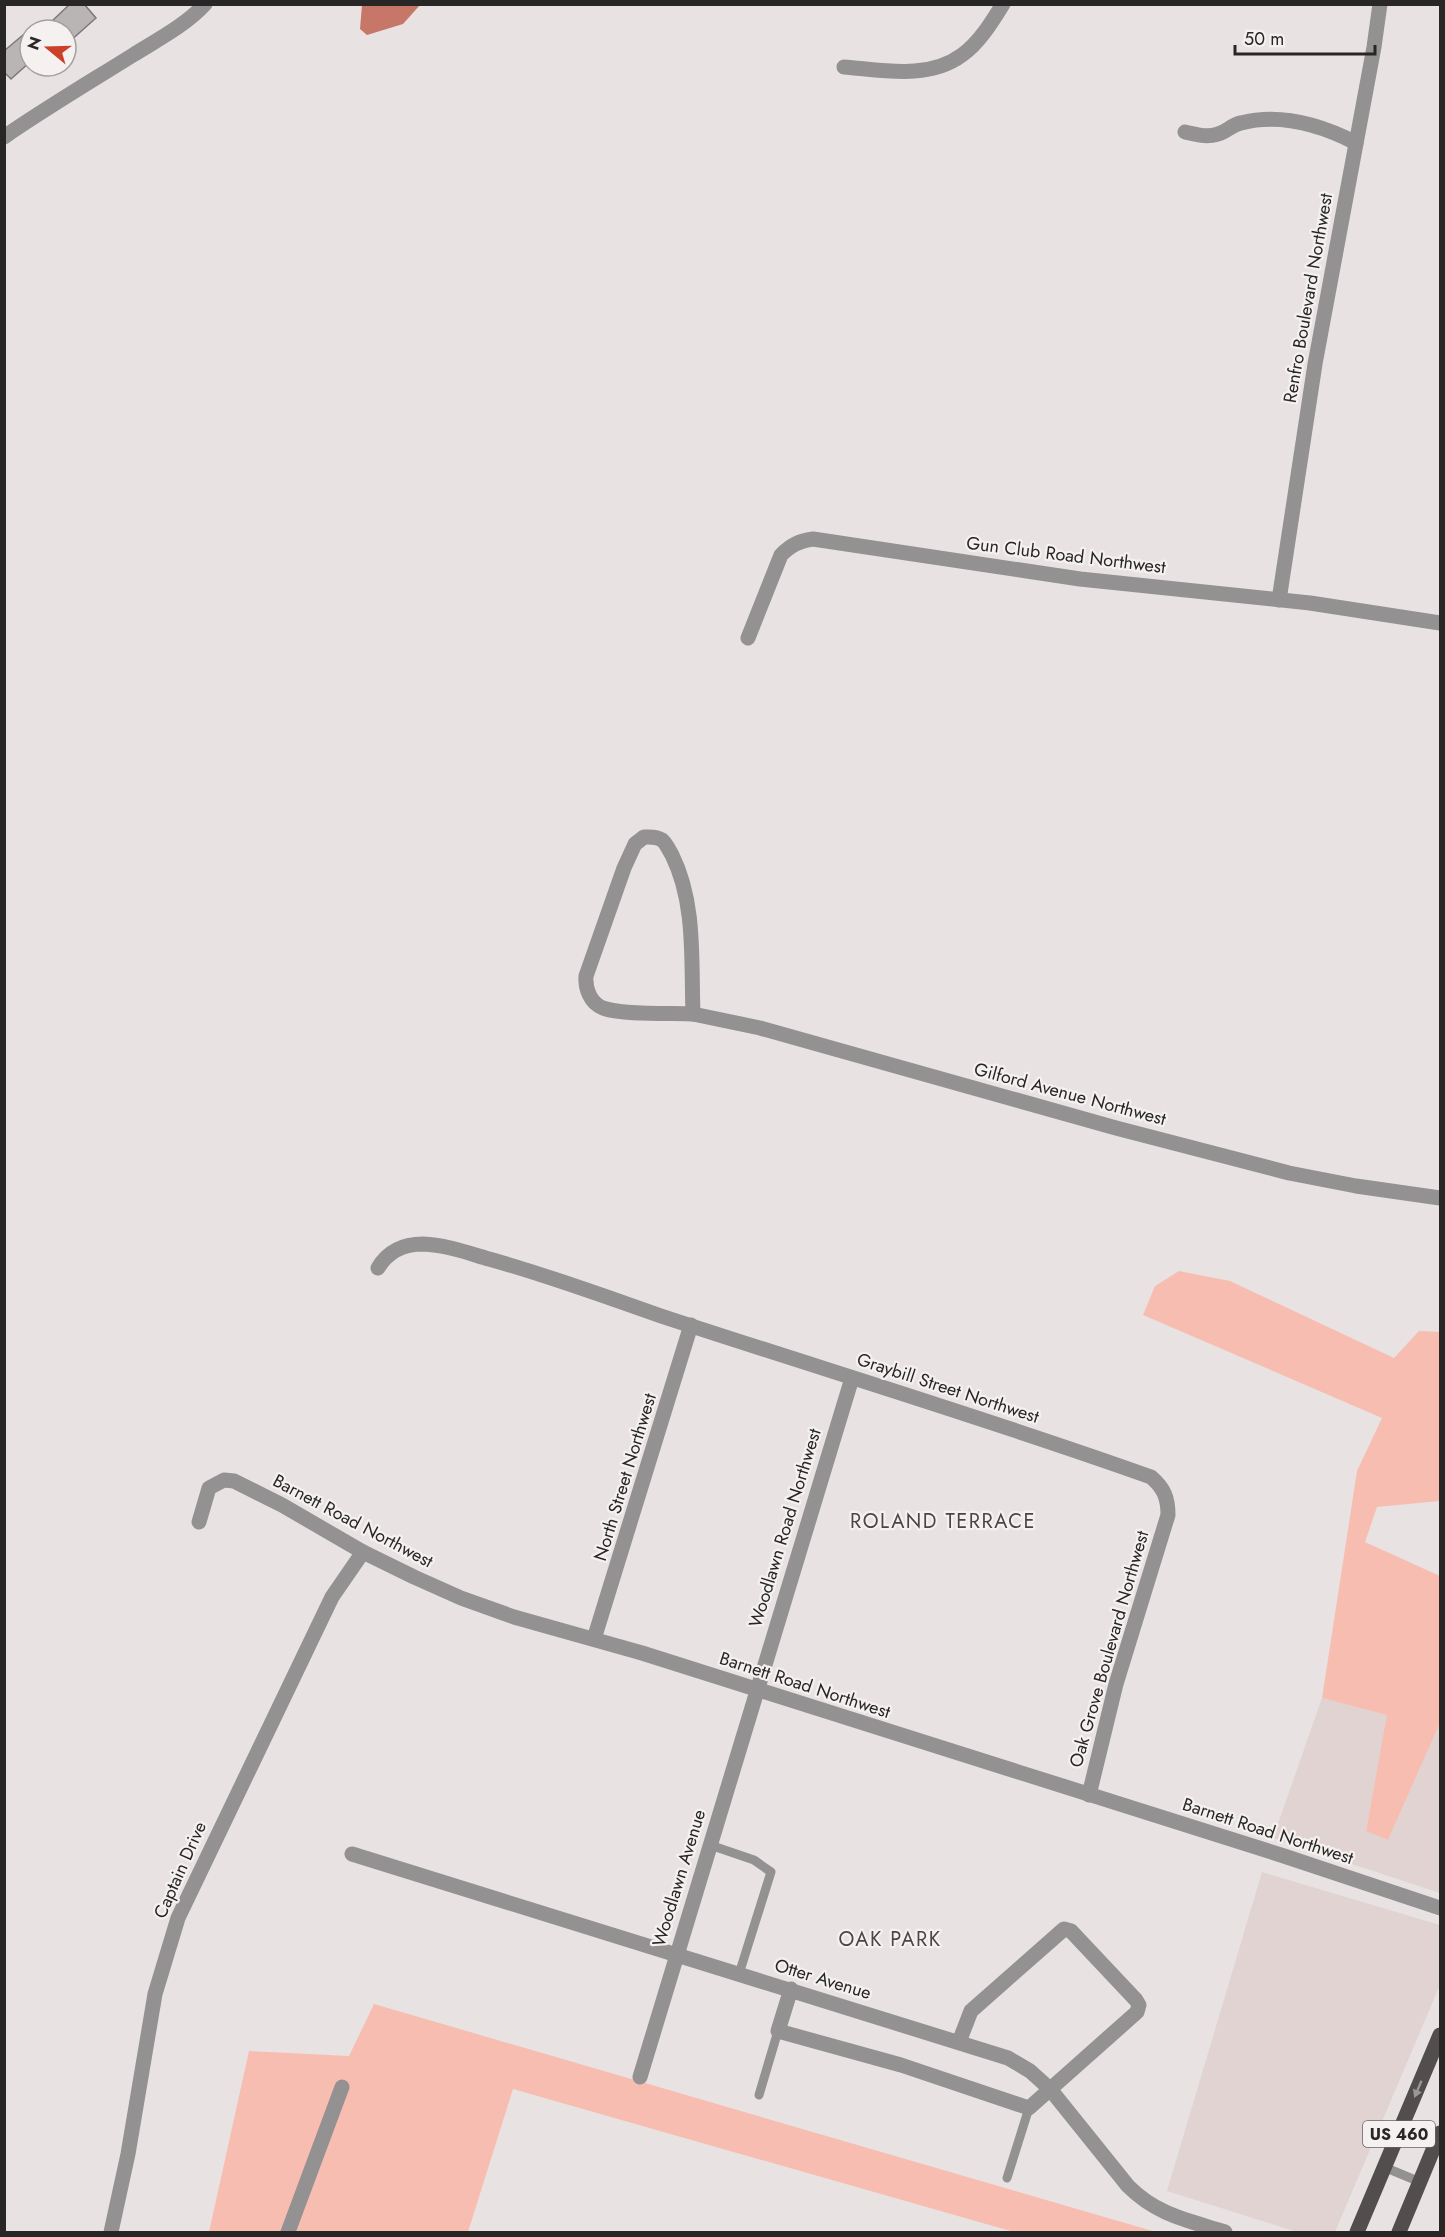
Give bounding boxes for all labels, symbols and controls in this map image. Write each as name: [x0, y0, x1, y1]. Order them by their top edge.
north arrow: [18, 18, 78, 78]
scale bar: [1235, 18, 1374, 56]
text: 50 m: [1244, 26, 1284, 52]
text: N: [21, 34, 47, 53]
street label: Renfro Boulevard Northwest: [1277, 190, 1339, 405]
street label: Gun Club Road Northwest: [965, 530, 1168, 580]
street label: Gilford Avenue Northwest: [971, 1056, 1169, 1132]
street label: Graybill Street Northwest: [854, 1346, 1043, 1430]
street label: North Street Northwest: [587, 1389, 663, 1564]
street label: Woodlawn Road Northwest: [742, 1425, 828, 1631]
street label: Barnett Road Northwest: [268, 1468, 438, 1575]
district label: ROLAND TERRACE: [850, 1507, 1036, 1536]
street label: Oak Grove Boulevard Northwest: [1063, 1527, 1155, 1770]
street label: Barnett Road Northwest: [716, 1645, 894, 1725]
street label: Barnett Road Northwest: [1179, 1791, 1357, 1871]
street label: Woodlawn Avenue: [646, 1806, 712, 1950]
street label: Captain Drive: [147, 1817, 213, 1923]
district label: OAK PARK: [839, 1925, 941, 1954]
street label: Otter Avenue: [771, 1952, 875, 2006]
one-way arrow: [1413, 2080, 1422, 2098]
road number: US 460: [1363, 2121, 1435, 2147]

